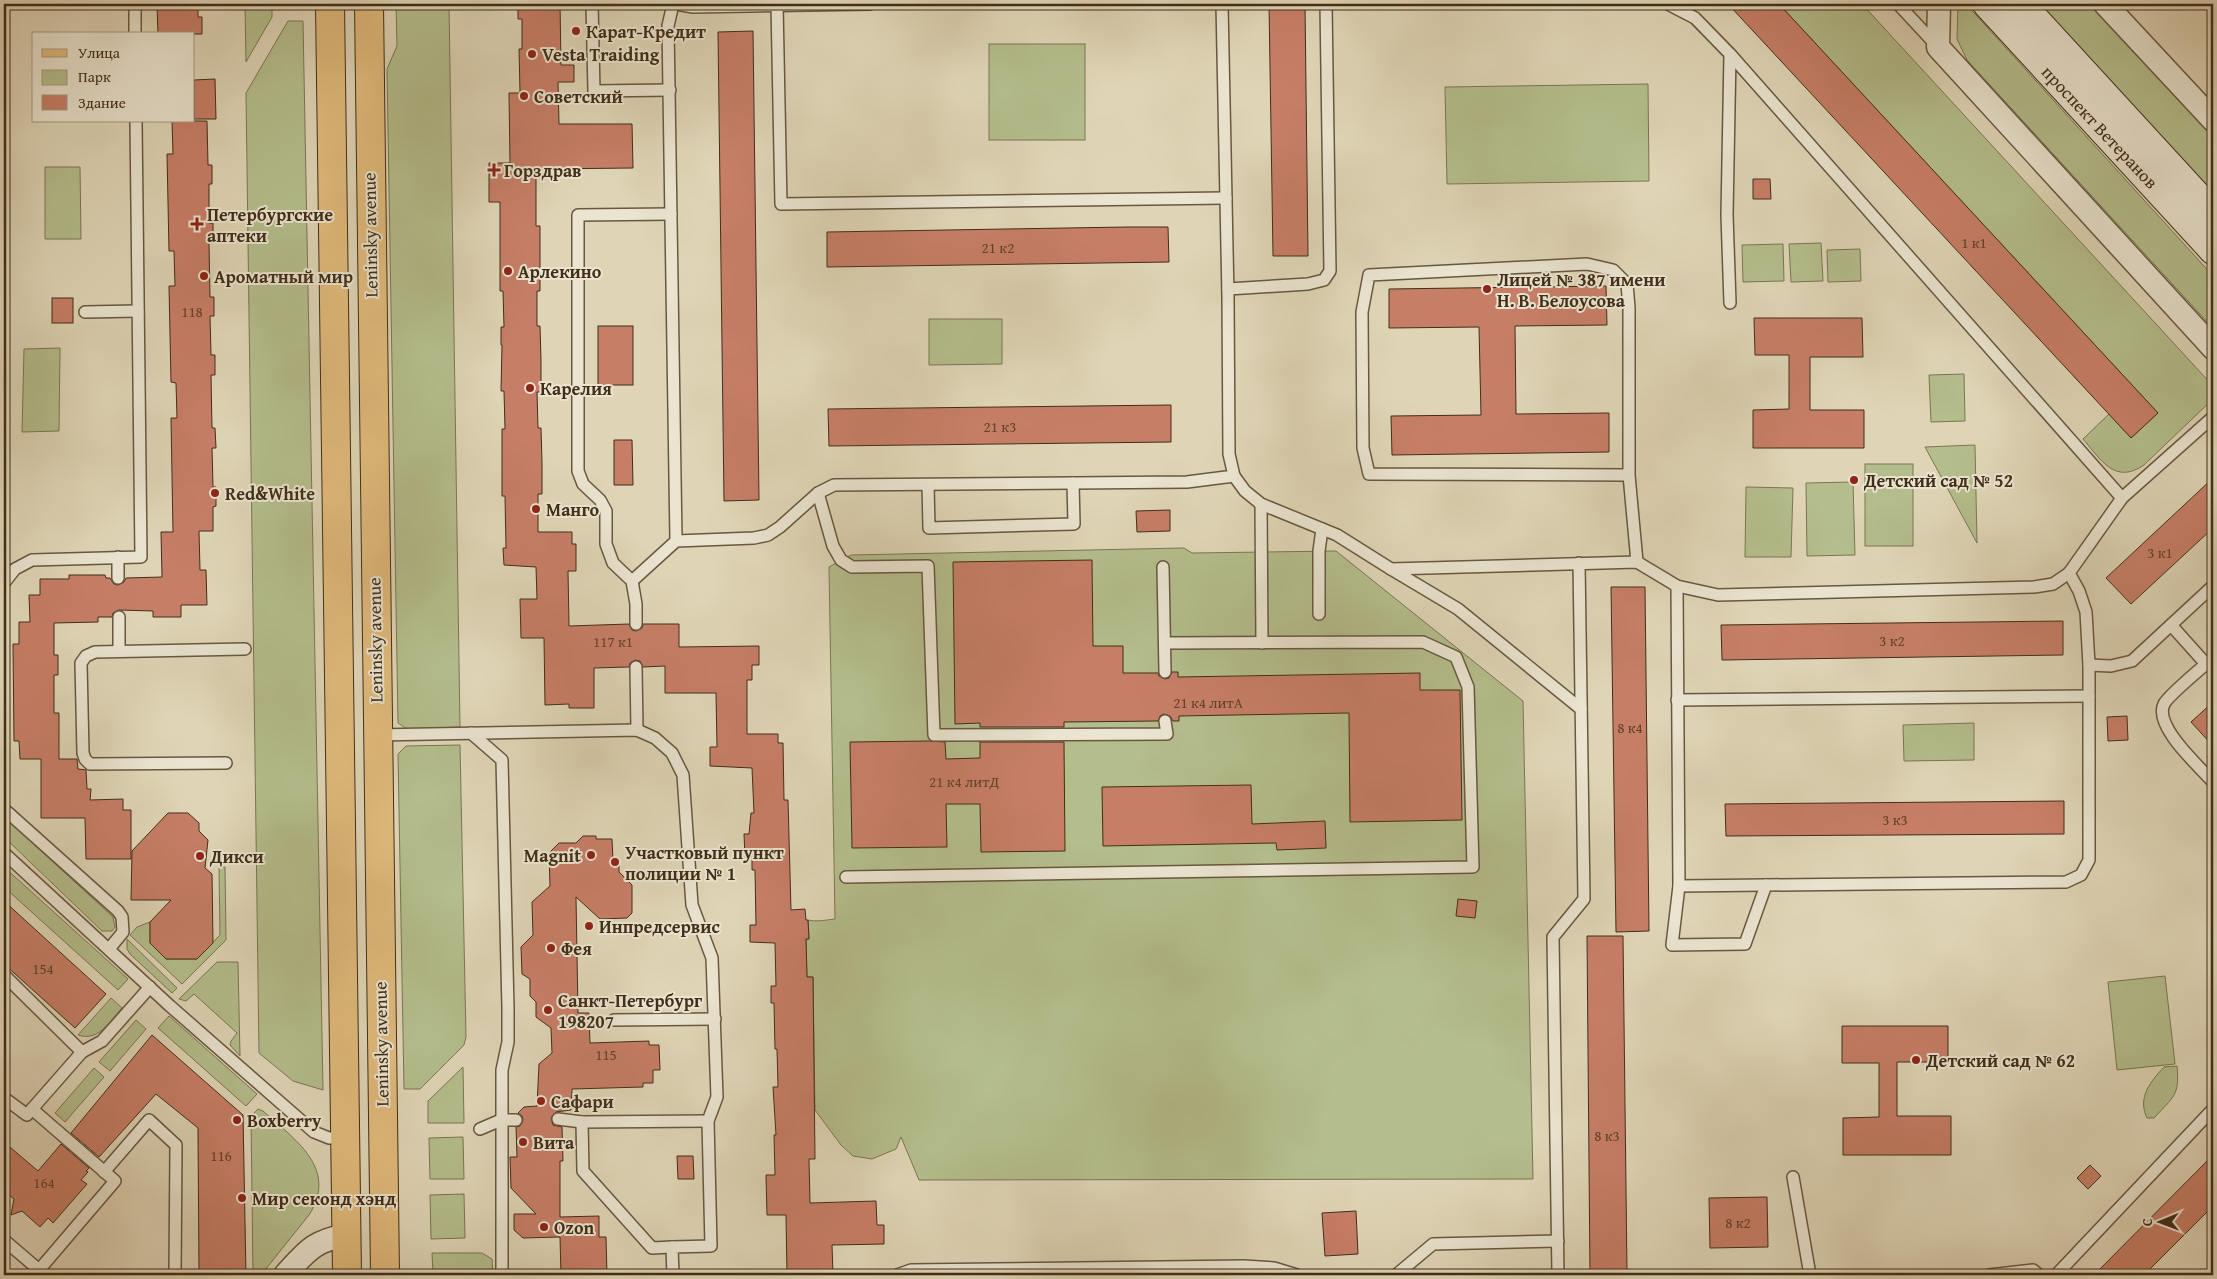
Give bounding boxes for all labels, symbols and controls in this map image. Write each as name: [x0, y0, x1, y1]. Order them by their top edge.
place label: Карат-Кредит: [586, 18, 706, 45]
marker: Карат-Кредит: [570, 25, 582, 37]
legend: [32, 32, 195, 122]
place label: Vesta Traiding: [542, 41, 660, 68]
text: Улица: [78, 42, 121, 63]
marker: Vesta Traiding: [526, 48, 538, 60]
street label: проспект Ветеранов: [2036, 59, 2165, 195]
text: Парк: [78, 66, 111, 87]
place label: Советский: [534, 83, 623, 110]
marker: Советский: [518, 90, 530, 102]
text: Здание: [78, 92, 126, 113]
place label: Горздрав: [504, 157, 582, 184]
marker: Горздрав: [488, 164, 500, 176]
street label: Leninsky avenue: [355, 172, 385, 298]
place label: Петербургские аптеки: [207, 201, 333, 249]
marker: Петербургские аптеки: [191, 218, 203, 230]
house number: 1 к1: [1961, 232, 1987, 253]
house number: 21 к2: [982, 237, 1014, 258]
place label: Арлекино: [518, 258, 602, 285]
place label: Ароматный мир: [214, 263, 353, 290]
marker: Арлекино: [502, 265, 514, 277]
place label: Лицей № 387 имени Н. В. Белоусова: [1497, 266, 1665, 314]
marker: Ароматный мир: [198, 270, 210, 282]
marker: Лицей № 387 имени Н. В. Белоусова: [1481, 283, 1493, 295]
house number: 118: [181, 301, 203, 322]
place label: Карелия: [540, 375, 612, 402]
marker: Карелия: [524, 382, 536, 394]
house number: 21 к3: [984, 416, 1016, 437]
place label: Детский сад № 52: [1863, 467, 2013, 494]
marker: Детский сад № 52: [1848, 474, 1860, 486]
place label: Red&White: [225, 480, 315, 507]
marker: Red&White: [209, 487, 221, 499]
place label: Манго: [546, 496, 599, 523]
marker: Манго: [530, 503, 542, 515]
house number: 3 к1: [2147, 542, 2173, 563]
street label: Leninsky avenue: [360, 577, 390, 703]
house number: 3 к2: [1879, 630, 1905, 651]
house number: 117 к1: [593, 631, 633, 652]
house number: 21 к4 литА: [1173, 692, 1243, 713]
house number: 8 к4: [1617, 717, 1643, 738]
house number: 21 к4 литД: [929, 771, 999, 792]
house number: 3 к3: [1882, 809, 1908, 830]
place label: Участковый пункт полиции № 1: [625, 839, 784, 887]
place label: Magnit: [524, 842, 581, 869]
place label: Дикси: [209, 843, 264, 870]
marker: Magnit: [585, 849, 597, 861]
marker: Дикси: [194, 850, 206, 862]
marker: Участковый пункт полиции № 1: [609, 856, 621, 868]
place label: Инпредсервис: [599, 913, 720, 940]
marker: Инпредсервис: [583, 920, 595, 932]
place label: Фея: [561, 935, 592, 962]
marker: Фея: [545, 942, 557, 954]
house number: 154: [32, 958, 54, 979]
street label: Leninsky avenue: [366, 981, 396, 1107]
place label: Санкт-Петербург 198207: [558, 987, 702, 1035]
marker: Санкт-Петербург 198207: [542, 1004, 554, 1016]
house number: 115: [595, 1044, 617, 1065]
place label: Детский сад № 62: [1925, 1047, 2075, 1074]
marker: Детский сад № 62: [1910, 1054, 1922, 1066]
place label: Сафари: [551, 1088, 614, 1115]
marker: Сафари: [535, 1095, 547, 1107]
place label: Boxberry: [247, 1107, 322, 1134]
marker: Boxberry: [231, 1114, 243, 1126]
house number: 8 к3: [1594, 1125, 1620, 1146]
place label: Вита: [533, 1129, 575, 1156]
marker: Вита: [517, 1136, 529, 1148]
house number: 116: [210, 1145, 232, 1166]
house number: 164: [33, 1172, 55, 1193]
place label: Мир секонд хэнд: [252, 1185, 396, 1212]
marker: Мир секонд хэнд: [236, 1192, 248, 1204]
north arrow: [2134, 1196, 2184, 1246]
house number: 8 к2: [1725, 1212, 1751, 1233]
place label: Ozon: [554, 1214, 594, 1241]
text: С: [2137, 1218, 2157, 1226]
marker: Ozon: [538, 1221, 550, 1233]

